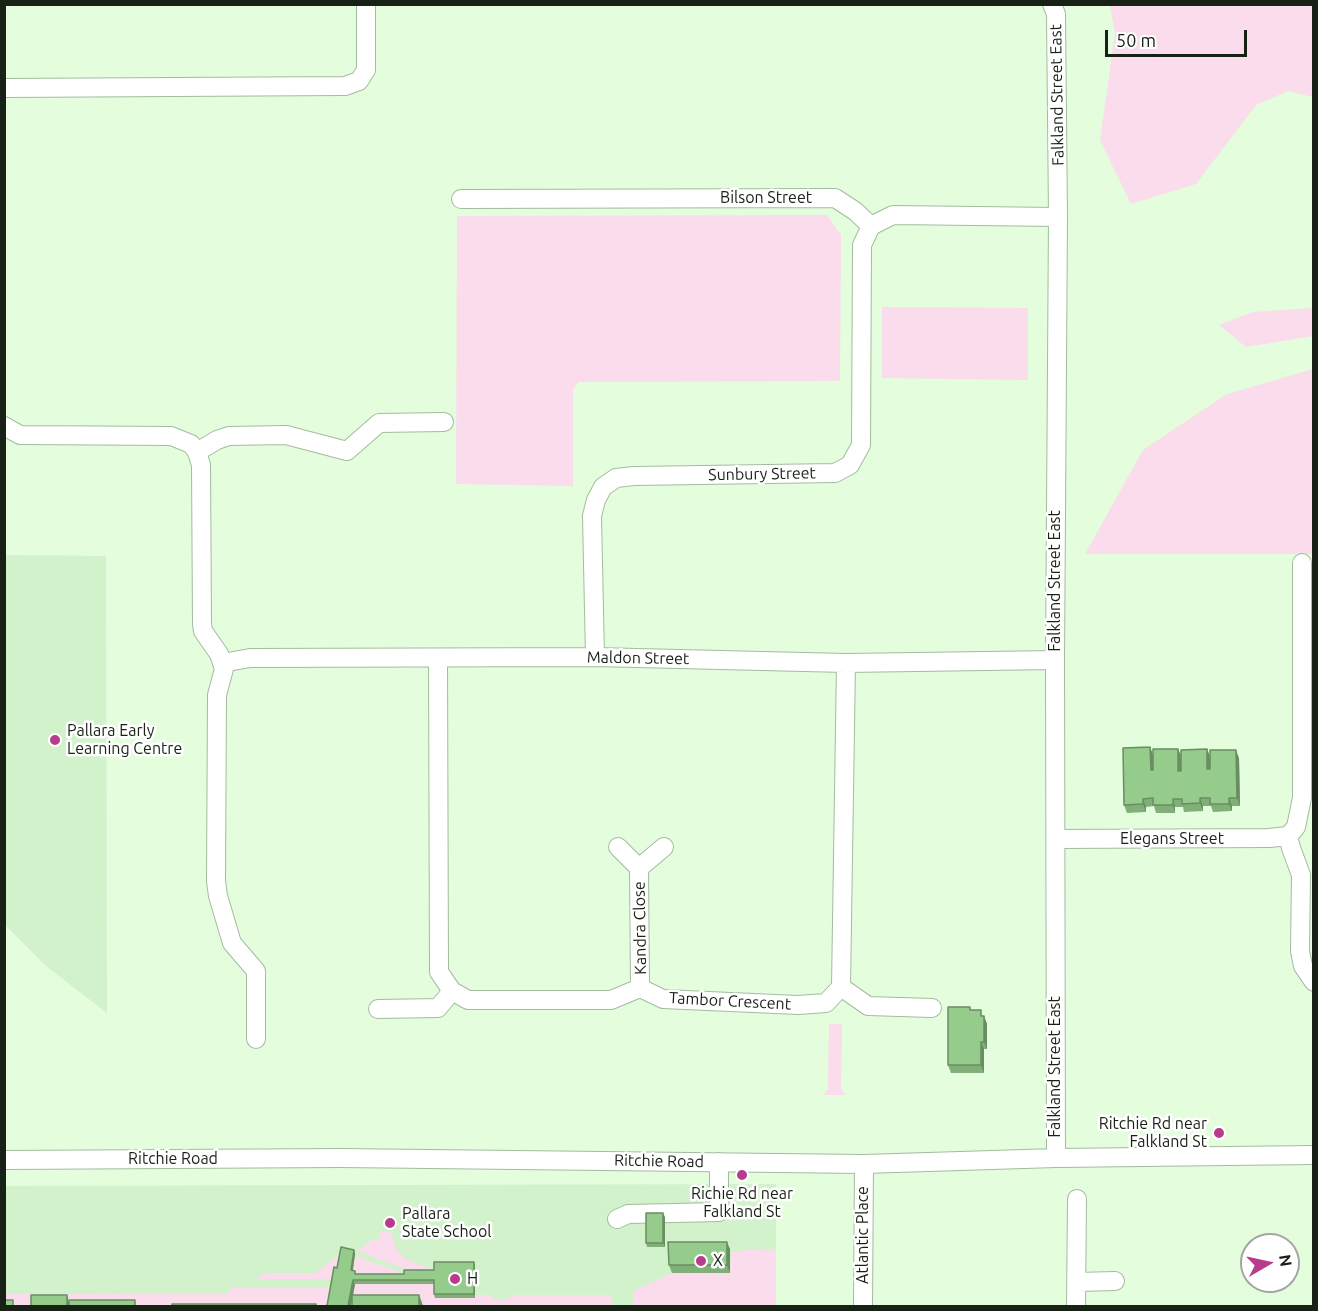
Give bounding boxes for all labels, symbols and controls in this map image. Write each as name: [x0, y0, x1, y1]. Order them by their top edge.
scale bar: [1108, 18, 1250, 56]
street label: Falkland Street East: [1046, 24, 1068, 166]
text: 50 m: [1116, 30, 1156, 50]
street label: Bilson Street: [720, 188, 812, 208]
street label: Sunbury Street: [708, 463, 816, 485]
street label: Falkland Street East: [1045, 510, 1065, 652]
street label: Maldon Street: [587, 648, 689, 668]
place label: Pallara Early Learning Centre: [67, 721, 182, 759]
marker: Pallara Early Learning Centre: [48, 733, 62, 747]
street label: Elegans Street: [1120, 829, 1224, 849]
street label: Kandra Close: [630, 881, 650, 975]
street label: Tambor Crescent: [669, 988, 791, 1014]
street label: Falkland Street East: [1045, 996, 1065, 1138]
place label: Ritchie Rd near Falkland St: [1099, 1114, 1207, 1152]
marker: Ritchie Rd near Falkland St: [1212, 1126, 1226, 1140]
street label: Ritchie Road: [128, 1149, 218, 1169]
street label: Ritchie Road: [614, 1151, 704, 1171]
marker: Richie Rd near Falkland St: [735, 1168, 749, 1182]
place label: Richie Rd near Falkland St: [691, 1184, 793, 1222]
street label: Atlantic Place: [853, 1186, 873, 1284]
place label: Pallara State School: [402, 1204, 491, 1242]
marker: Pallara State School: [383, 1216, 397, 1230]
north arrow: [1240, 1233, 1300, 1293]
place label: X: [713, 1251, 723, 1271]
text: N: [1276, 1253, 1296, 1268]
marker: X: [694, 1254, 708, 1268]
place label: H: [467, 1269, 478, 1289]
marker: H: [448, 1272, 462, 1286]

